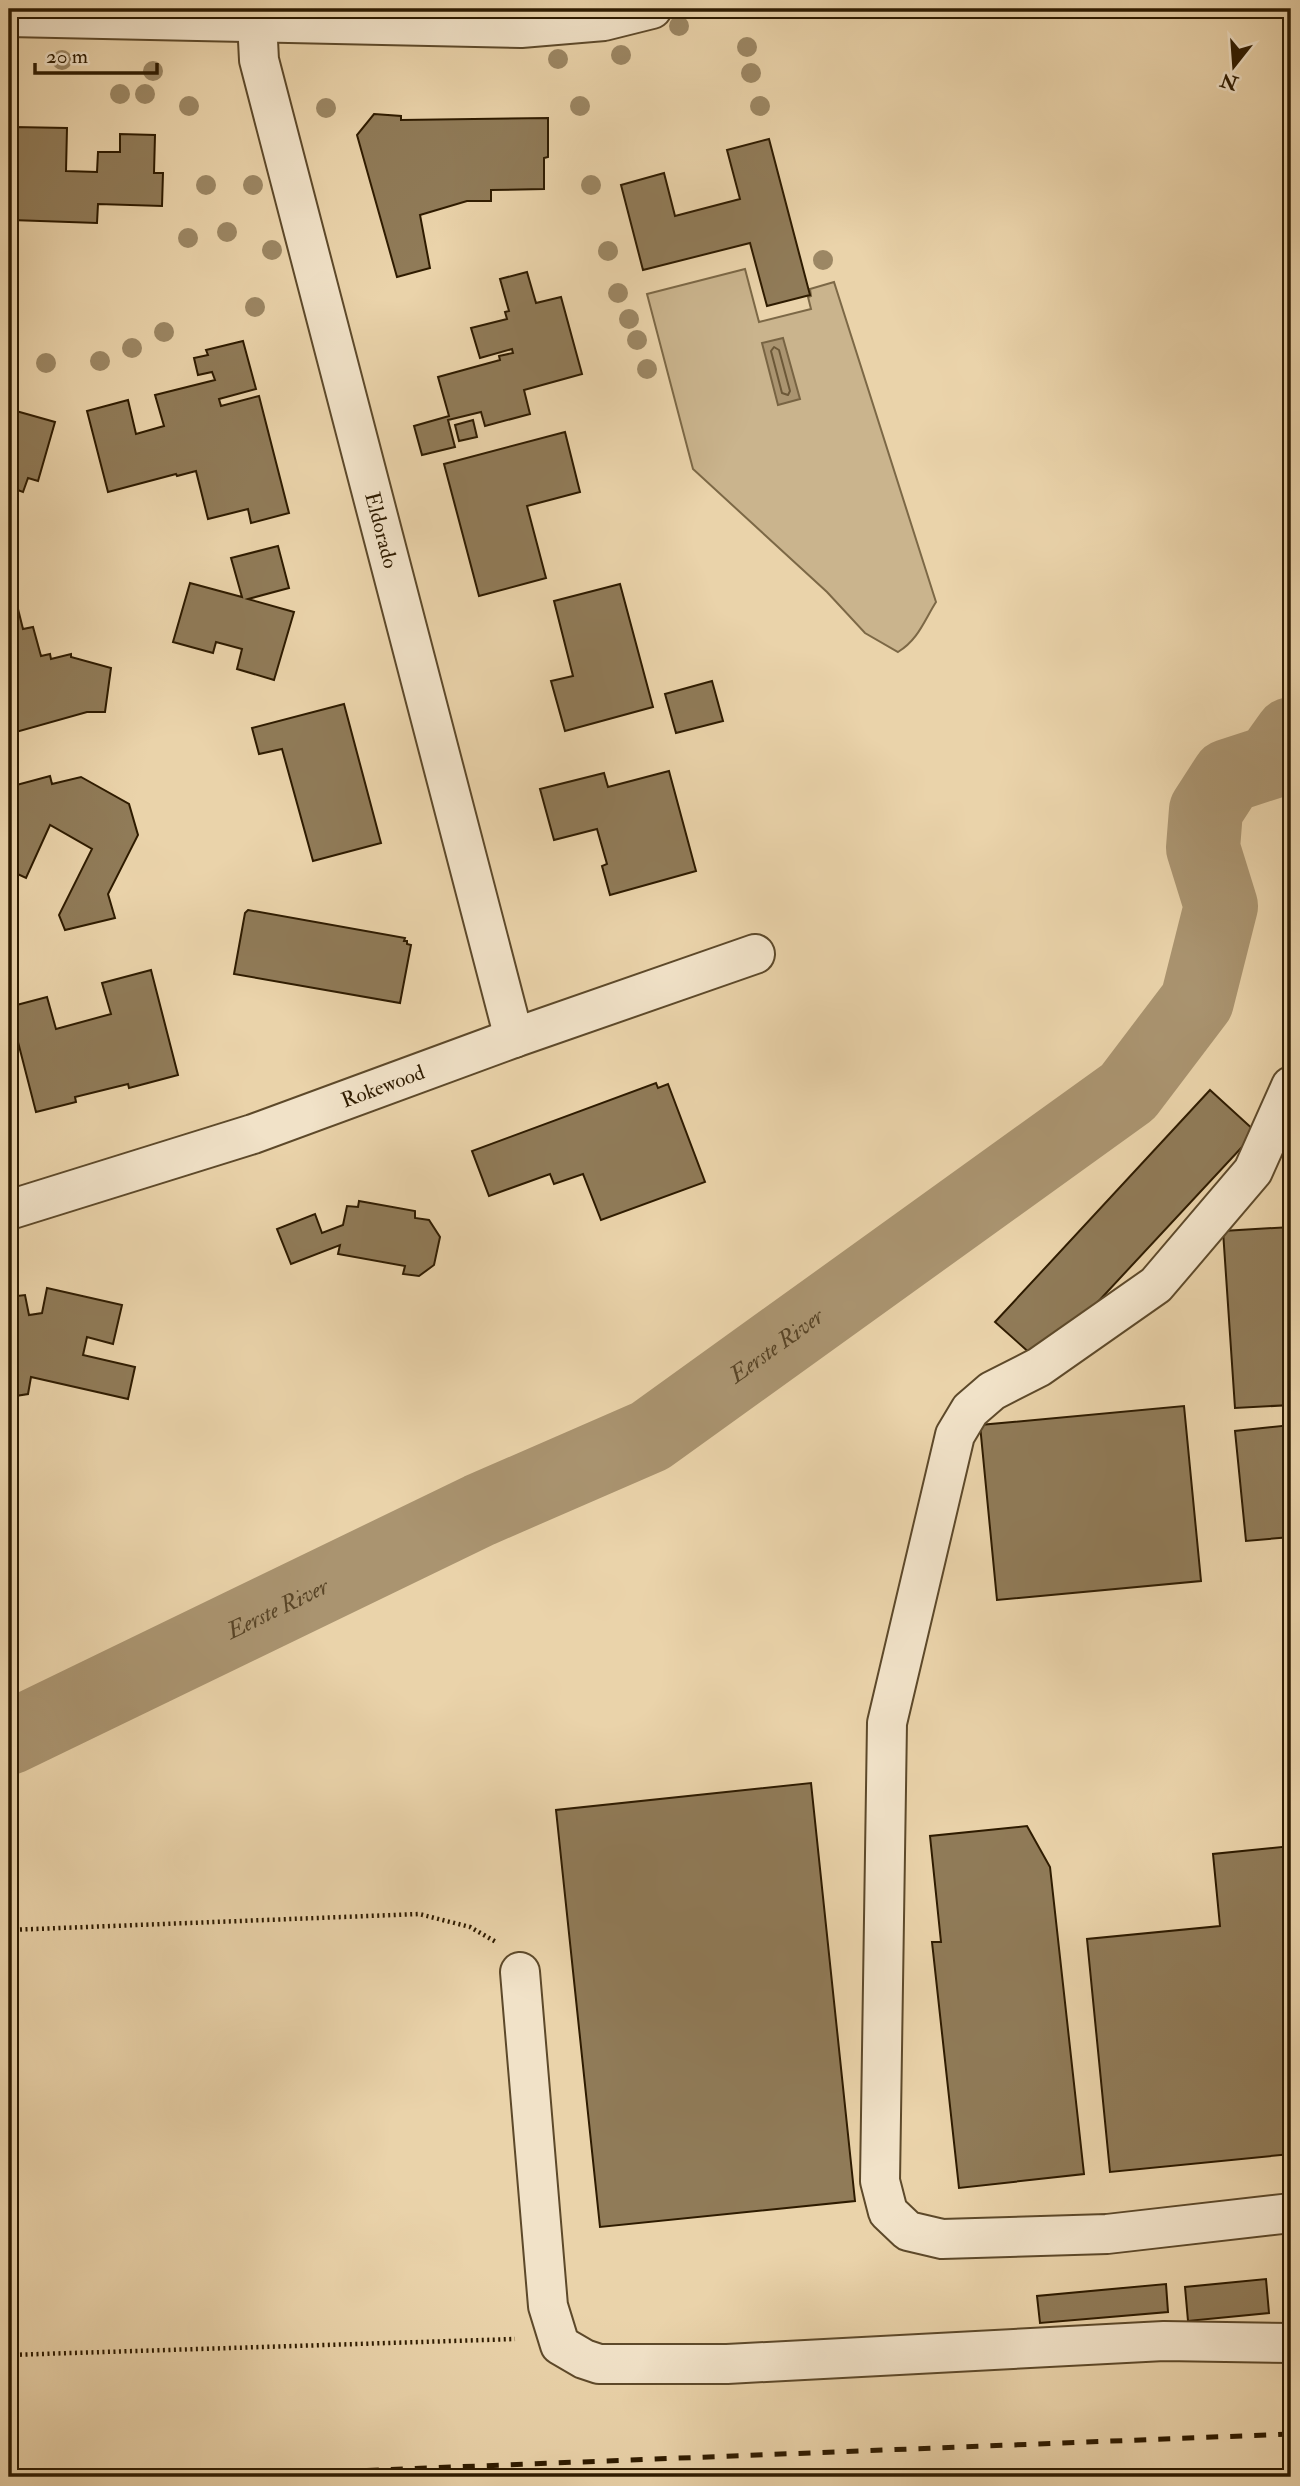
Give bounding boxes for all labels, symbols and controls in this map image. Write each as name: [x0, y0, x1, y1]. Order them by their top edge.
scale bar: [35, 32, 158, 76]
north arrow: [1198, 32, 1268, 102]
text: 20 m: [46, 43, 88, 70]
text: N: [1217, 67, 1242, 96]
street label: Eldorado: [359, 489, 404, 571]
street label: Rokewood: [338, 1058, 429, 1114]
water label: Eerste River: [722, 1301, 830, 1390]
water label: Eerste River: [220, 1571, 334, 1646]

